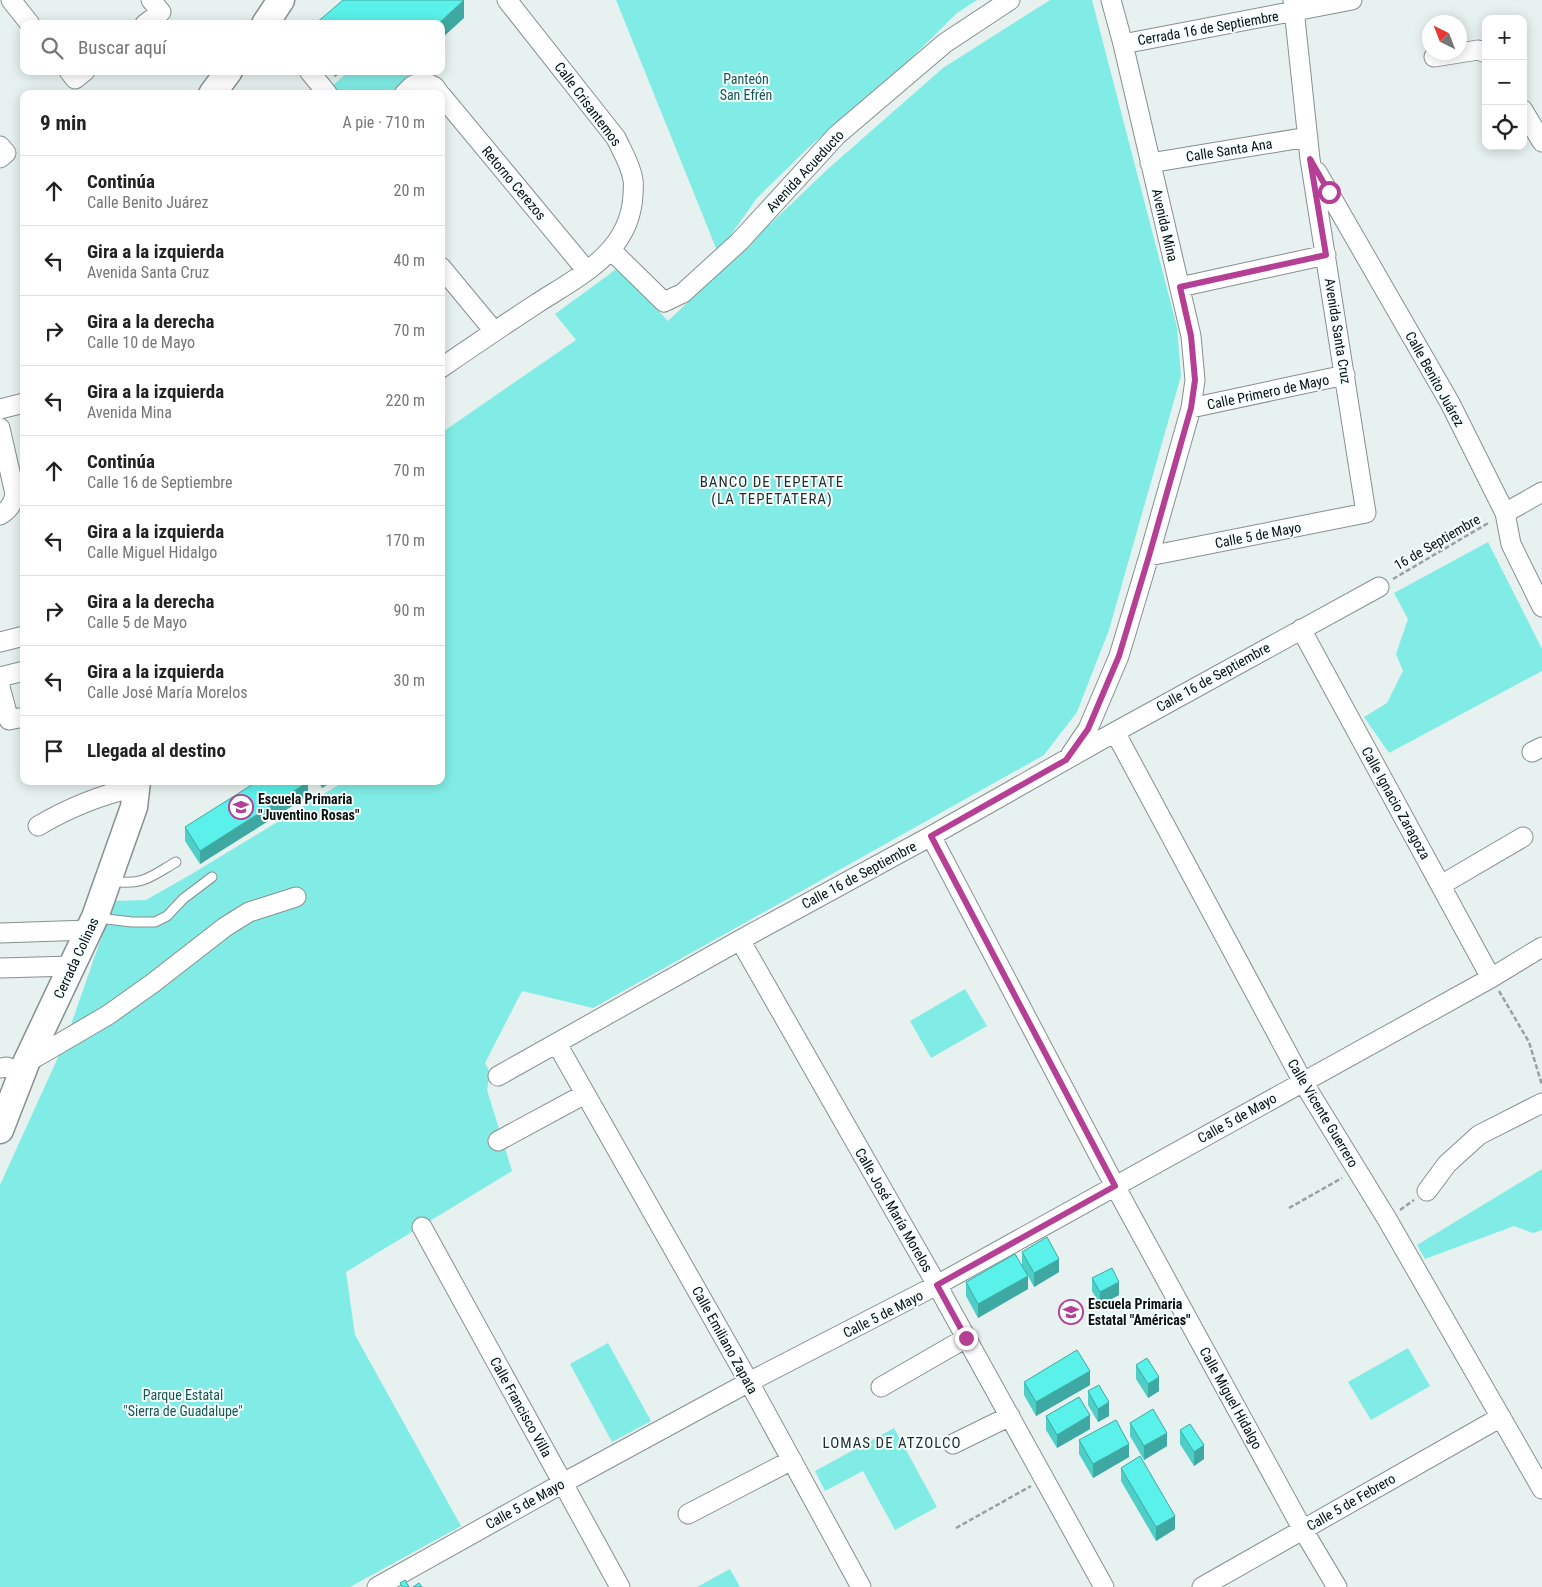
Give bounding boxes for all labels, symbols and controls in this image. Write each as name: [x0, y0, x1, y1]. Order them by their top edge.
street label: Cerrada 16 de Septiembre: [1136, 8, 1280, 48]
north arrow: [1422, 15, 1467, 60]
map controls: [1482, 15, 1527, 150]
button: +: [1482, 15, 1527, 60]
search box: [20, 20, 445, 75]
icon: search: [38, 34, 66, 62]
text: Buscar aquí: [78, 36, 167, 59]
street label: Calle Crisantemos: [551, 59, 625, 149]
button: −: [1482, 60, 1527, 105]
park label: Panteón San Efrén: [720, 71, 772, 103]
button: locate: [1482, 105, 1527, 150]
text: 9 min: [40, 111, 87, 135]
text: A pie · 710 m: [342, 113, 425, 132]
street label: Avenida Acueducto: [763, 127, 847, 215]
street label: Calle Santa Ana: [1185, 135, 1273, 165]
street label: Retorno Cerezos: [479, 143, 549, 223]
text: Continúa: [87, 170, 155, 193]
icon: ahead: [40, 177, 68, 205]
text: 20 m: [393, 181, 425, 200]
route start: [1318, 181, 1341, 204]
street label: Avenida Mina: [1149, 187, 1181, 263]
text: Calle Benito Juárez: [87, 193, 209, 212]
text: Gira a la izquierda: [87, 240, 224, 263]
icon: left: [40, 247, 68, 275]
text: 40 m: [393, 251, 425, 270]
text: Avenida Santa Cruz: [87, 263, 209, 282]
street label: Avenida Santa Cruz: [1322, 277, 1354, 385]
text: Gira a la derecha: [87, 310, 214, 333]
icon: right: [40, 317, 68, 345]
text: 70 m: [393, 321, 425, 340]
street label: Calle Benito Juárez: [1402, 329, 1468, 429]
text: Calle 10 de Mayo: [87, 333, 195, 352]
street label: Calle Primero de Mayo: [1206, 371, 1330, 413]
text: Gira a la izquierda: [87, 380, 224, 403]
icon: left: [40, 387, 68, 415]
text: 220 m: [386, 391, 425, 410]
text: Avenida Mina: [87, 403, 172, 422]
text: Continúa: [87, 450, 155, 473]
icon: ahead: [40, 457, 68, 485]
text: 70 m: [393, 461, 425, 480]
text: Calle 16 de Septiembre: [87, 473, 233, 492]
district label: BANCO DE TEPETATE (LA TEPETATERA): [700, 473, 844, 508]
street label: 16 de Septiembre: [1391, 511, 1483, 573]
street label: Calle 5 de Mayo: [1213, 519, 1303, 551]
text: Gira a la izquierda: [87, 520, 224, 543]
icon: left: [40, 527, 68, 555]
text: 170 m: [386, 531, 425, 550]
text: Calle Miguel Hidalgo: [87, 543, 217, 562]
text: Gira a la derecha: [87, 590, 214, 613]
icon: right: [40, 597, 68, 625]
text: 90 m: [393, 601, 425, 620]
text: Calle 5 de Mayo: [87, 613, 187, 632]
street label: Calle 16 de Septiembre: [1153, 639, 1273, 715]
text: Gira a la izquierda: [87, 660, 224, 683]
icon: left: [40, 667, 68, 695]
text: 30 m: [393, 671, 425, 690]
text: Calle José María Morelos: [87, 683, 248, 702]
icon: arrive: [40, 737, 68, 765]
text: Llegada al destino: [87, 739, 226, 762]
street label: Calle Ignacio Zaragoza: [1358, 744, 1434, 862]
place label: Escuela Primaria "Juventino Rosas": [258, 791, 360, 823]
school or university icon: Escuela Primaria "Juventino Rosas": [228, 794, 254, 820]
street label: Calle 16 de Septiembre: [799, 838, 919, 912]
street label: Cerrada Colinas: [50, 915, 102, 1001]
street label: Calle Vicente Guerrero: [1284, 1056, 1362, 1170]
street label: Calle 5 de Mayo: [1195, 1090, 1279, 1146]
street label: Calle José María Morelos: [852, 1145, 936, 1275]
street label: Calle Emiliano Zapata: [689, 1284, 761, 1396]
street label: Calle 5 de Mayo: [840, 1287, 926, 1341]
place label: Escuela Primaria Estatal "Américas": [1088, 1296, 1191, 1328]
school or university icon: Escuela Primaria Estatal "Américas": [1058, 1299, 1084, 1325]
route end: [955, 1327, 978, 1350]
street label: Calle Miguel Hidalgo: [1196, 1344, 1266, 1452]
street label: Calle Francisco Villa: [487, 1354, 555, 1460]
park label: Parque Estatal "Sierra de Guadalupe": [123, 1387, 243, 1419]
district label: LOMAS DE ATZOLCO: [823, 1434, 961, 1452]
street label: Calle 5 de Febrero: [1304, 1470, 1398, 1534]
street label: Calle 5 de Mayo: [483, 1476, 567, 1532]

